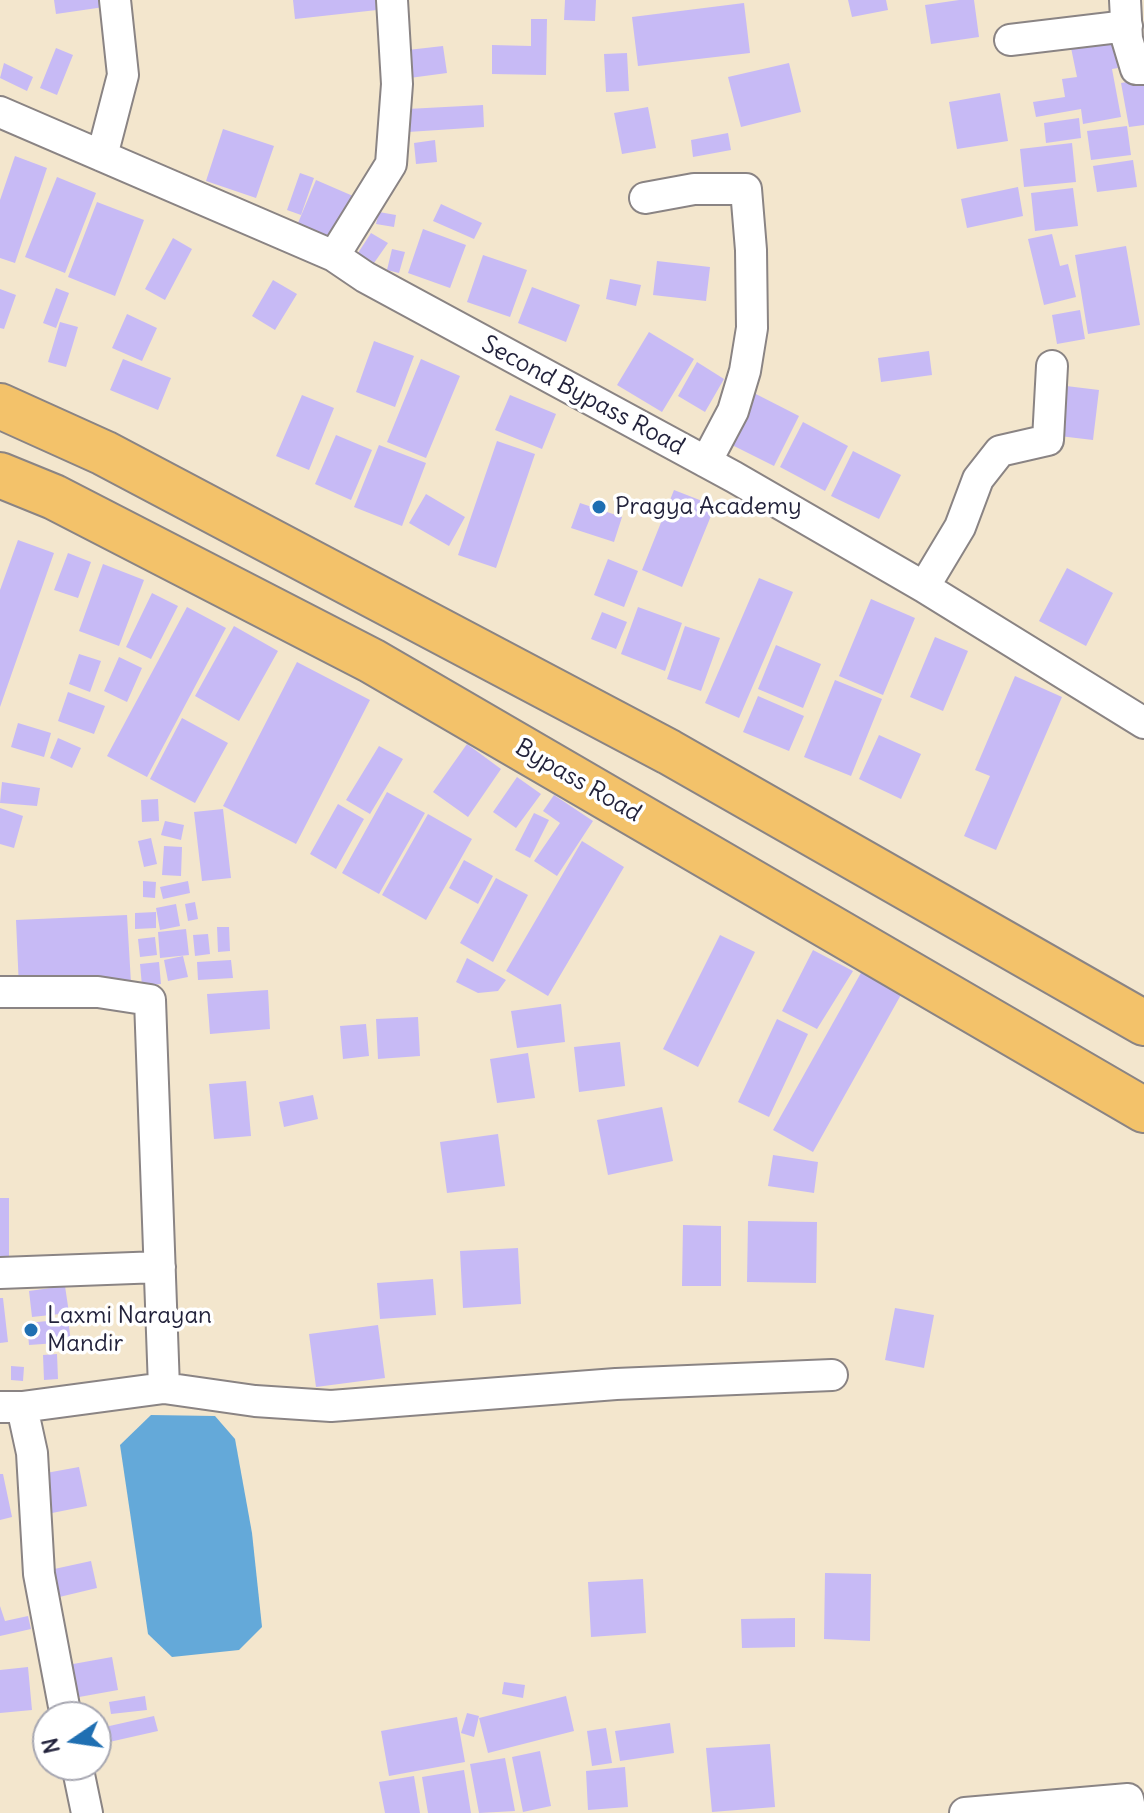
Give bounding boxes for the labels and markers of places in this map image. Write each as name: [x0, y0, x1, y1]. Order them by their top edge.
place label: Pragya Academy: [615, 493, 802, 521]
marker: Pragya Academy: [590, 498, 608, 516]
place label: Laxmi Narayan Mandir: [47, 1302, 212, 1358]
marker: Laxmi Narayan Mandir: [22, 1321, 40, 1339]

